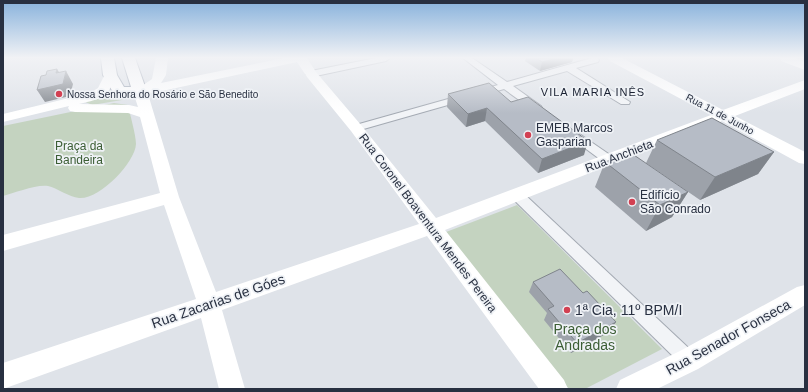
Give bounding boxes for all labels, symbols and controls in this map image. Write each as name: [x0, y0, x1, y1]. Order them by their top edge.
district label: VILA MARIA INÊS: [541, 86, 645, 98]
marker: Nossa Senhora do Rosário e São Benedito: [54, 89, 64, 99]
place label: Nossa Senhora do Rosário e São Benedito: [67, 89, 259, 100]
street label: Rua 11 de Junho: [684, 91, 756, 137]
place label: EMEB Marcos Gasparian: [536, 121, 613, 149]
marker: EMEB Marcos Gasparian: [523, 130, 533, 140]
street label: Rua Coronel Boaventura Mendes Pereira: [356, 131, 500, 315]
street label: Rua Anchieta: [583, 137, 655, 175]
park label: Praça da Bandeira: [55, 139, 103, 167]
place label: Edifício São Conrado: [640, 188, 711, 216]
marker: Edifício São Conrado: [627, 197, 637, 207]
street label: Rua Zacarias de Góes: [149, 271, 287, 331]
street label: Rua Senador Fonseca: [663, 296, 793, 378]
place label: 1ª Cia, 11º BPM/I: [575, 302, 682, 318]
marker: 1ª Cia, 11º BPM/I: [562, 305, 572, 315]
park label: Praça dos Andradas: [553, 321, 617, 353]

